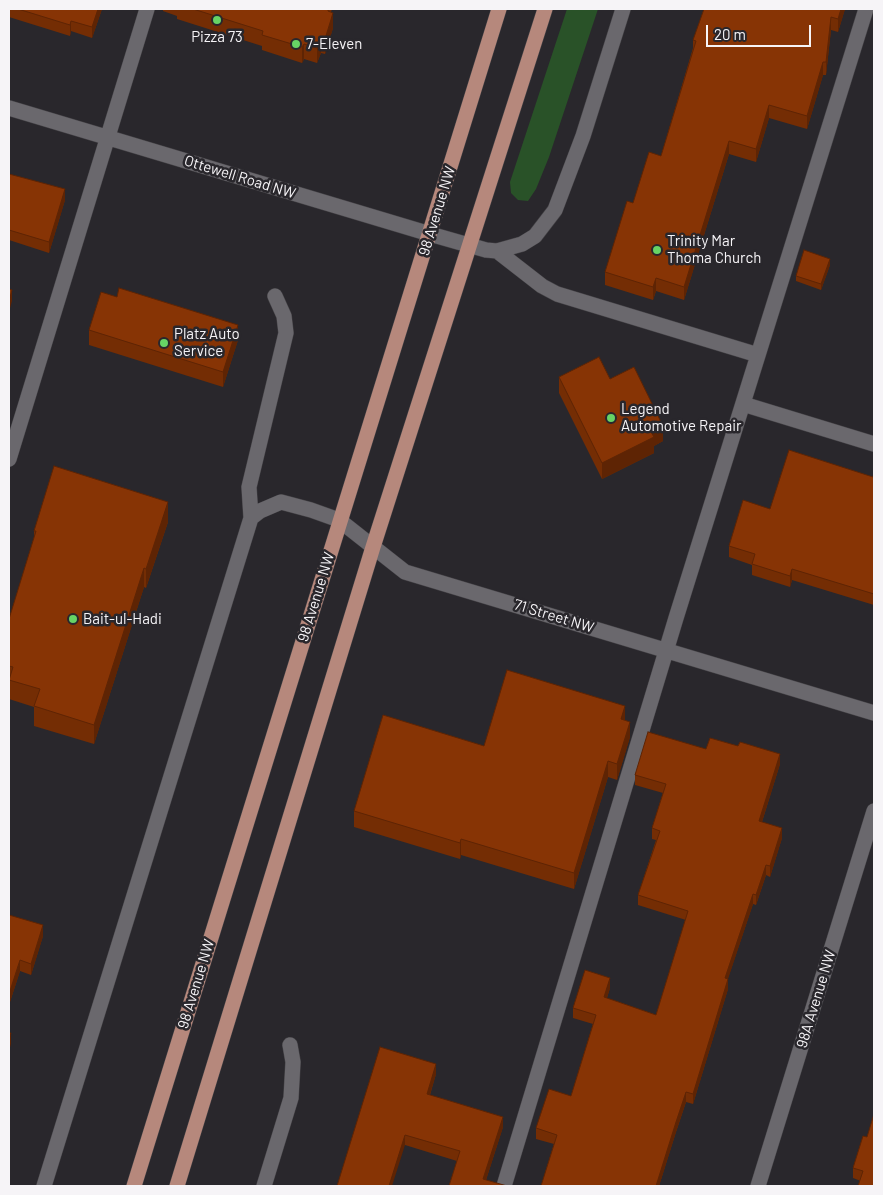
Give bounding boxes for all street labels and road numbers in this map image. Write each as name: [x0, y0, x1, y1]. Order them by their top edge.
street label: Ottewell Road NW: [182, 151, 298, 203]
street label: 98 Avenue NW: [415, 164, 459, 258]
street label: 98 Avenue NW: [294, 550, 338, 644]
street label: 71 Street NW: [512, 595, 596, 637]
street label: 98 Avenue NW: [174, 937, 218, 1031]
street label: 98A Avenue NW: [793, 948, 839, 1050]

